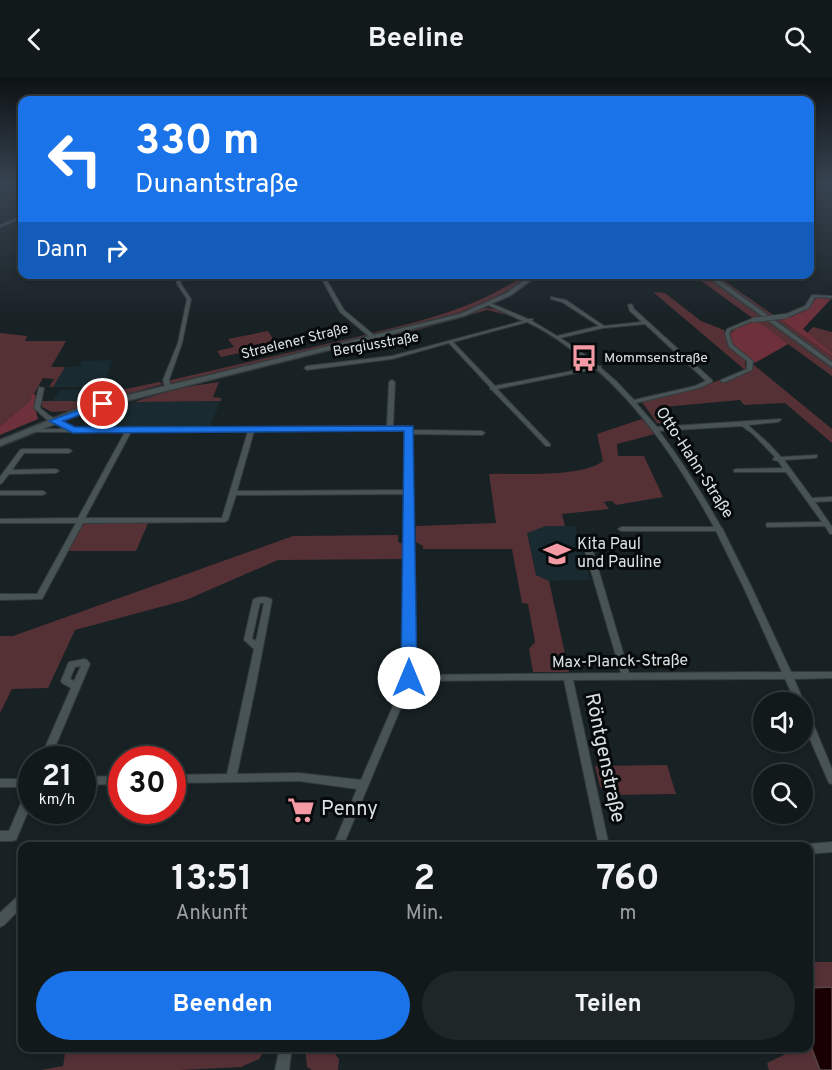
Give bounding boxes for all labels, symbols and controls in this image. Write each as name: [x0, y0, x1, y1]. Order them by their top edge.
text: Beeline: [368, 22, 464, 56]
icon: back: [18, 23, 51, 56]
icon: search: [781, 23, 814, 56]
text: 330 m: [135, 116, 260, 169]
icon: left: [36, 120, 114, 198]
text: Dunantstraße: [135, 168, 299, 202]
icon: right: [100, 234, 133, 267]
text: Dann: [36, 237, 88, 264]
street label: Straelener Straße: [240, 320, 350, 364]
street label: Bergiusstraße: [332, 329, 420, 361]
bus stop icon: Mommsenstraße: [569, 343, 599, 373]
place label: Mommsenstraße: [604, 350, 708, 367]
pin: [77, 378, 128, 429]
icon: arrive: [86, 387, 119, 420]
street label: Otto-Hahn-Straße: [651, 404, 737, 522]
place label: Kita Paul und Pauline: [577, 535, 661, 573]
school or university icon: Kita Paul und Pauline: [542, 539, 572, 569]
position arrow: [377, 646, 441, 710]
street label: Max-Planck-Straße: [552, 651, 688, 673]
street label: Röntgenstraße: [578, 691, 630, 825]
map controls: [753, 692, 813, 824]
button: sound: [753, 692, 813, 752]
speed limit sign: 30: [108, 746, 186, 824]
text: 21: [42, 759, 72, 796]
button: search: [753, 764, 813, 824]
text: km/h: [39, 791, 75, 810]
supermarket icon: Penny: [286, 795, 316, 825]
place label: Penny: [321, 797, 378, 823]
text: 13:51: [171, 857, 252, 903]
text: 2: [413, 857, 435, 903]
text: 760: [596, 857, 660, 903]
text: Ankunft: [176, 901, 248, 927]
text: Min.: [406, 901, 443, 927]
text: m: [619, 901, 636, 927]
button: Beenden: [36, 971, 410, 1040]
button: Teilen: [422, 971, 795, 1040]

